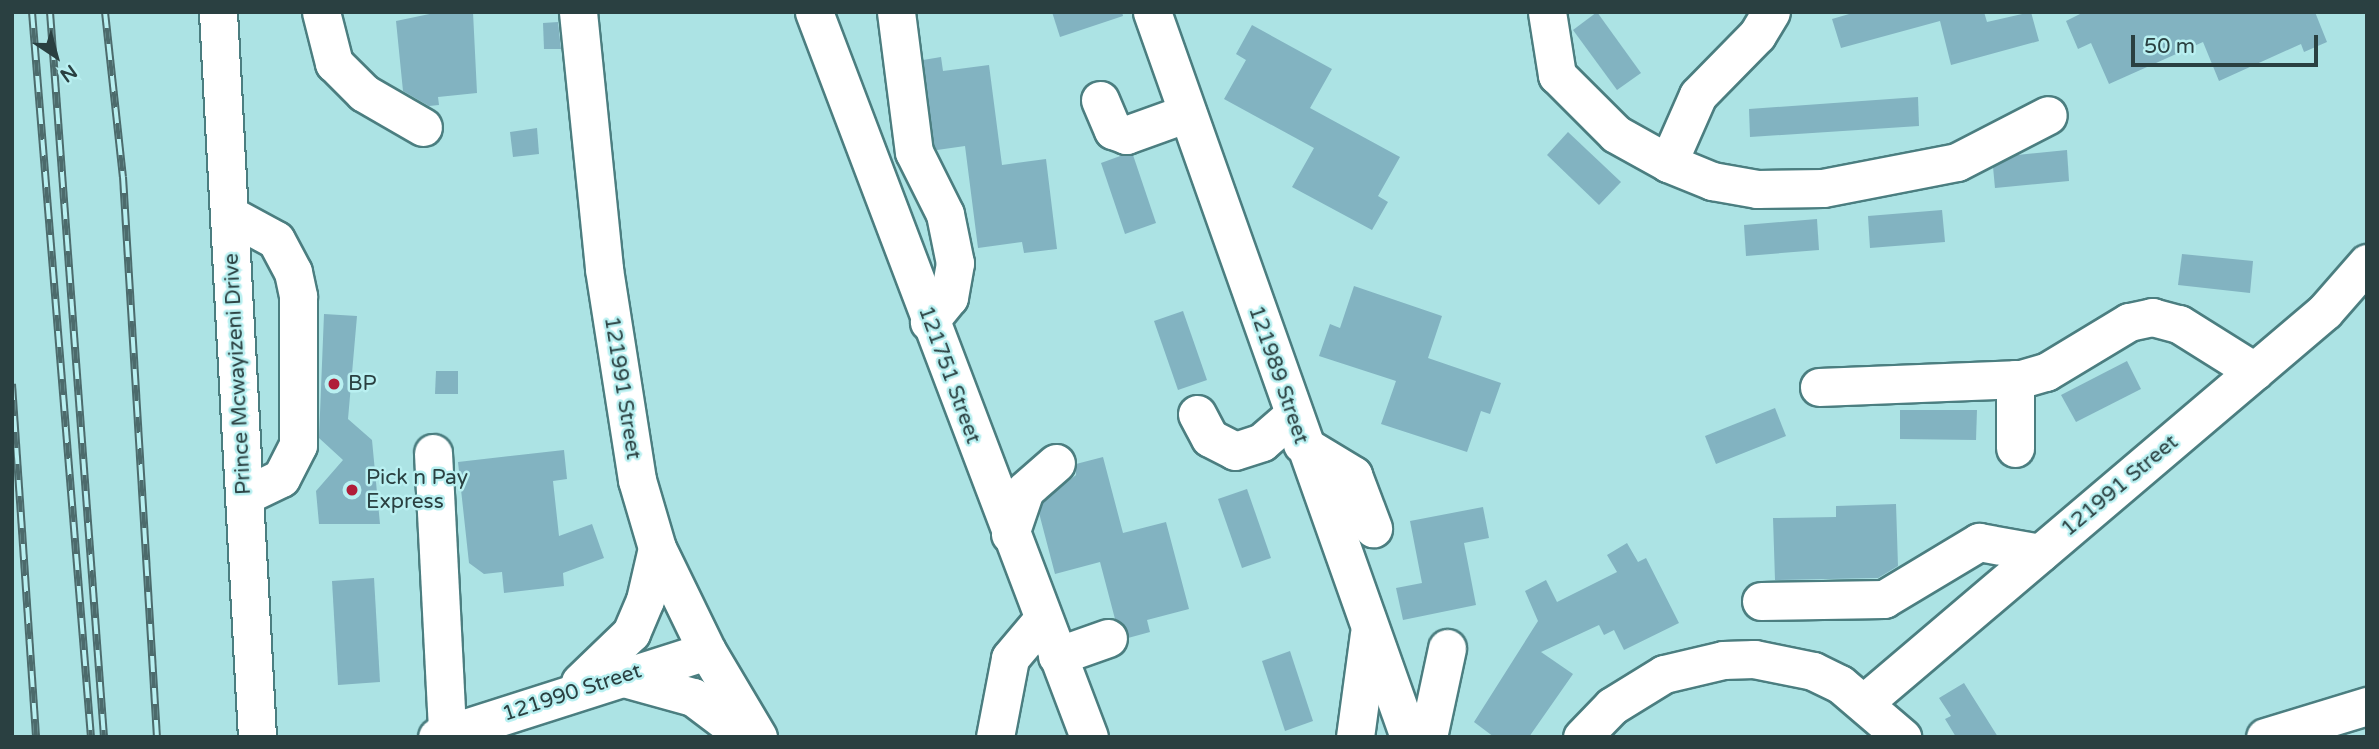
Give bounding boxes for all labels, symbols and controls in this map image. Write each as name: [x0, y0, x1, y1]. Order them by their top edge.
north arrow: [21, 21, 91, 91]
scale bar: [2134, 21, 2321, 65]
text: 50 m: [2144, 34, 2195, 59]
text: N: [56, 60, 81, 86]
street label: Prince Mcwayizeni Drive: [219, 253, 257, 495]
street label: 121751 Street: [912, 303, 986, 447]
street label: 121989 Street: [1243, 303, 1313, 447]
street label: 121991 Street: [598, 315, 646, 461]
place label: BP: [348, 371, 377, 397]
marker: BP: [326, 376, 342, 392]
street label: 121991 Street: [2057, 430, 2183, 542]
place label: Pick n Pay Express: [366, 465, 468, 515]
marker: Pick n Pay Express: [344, 482, 360, 498]
street label: 121990 Street: [499, 659, 645, 727]

